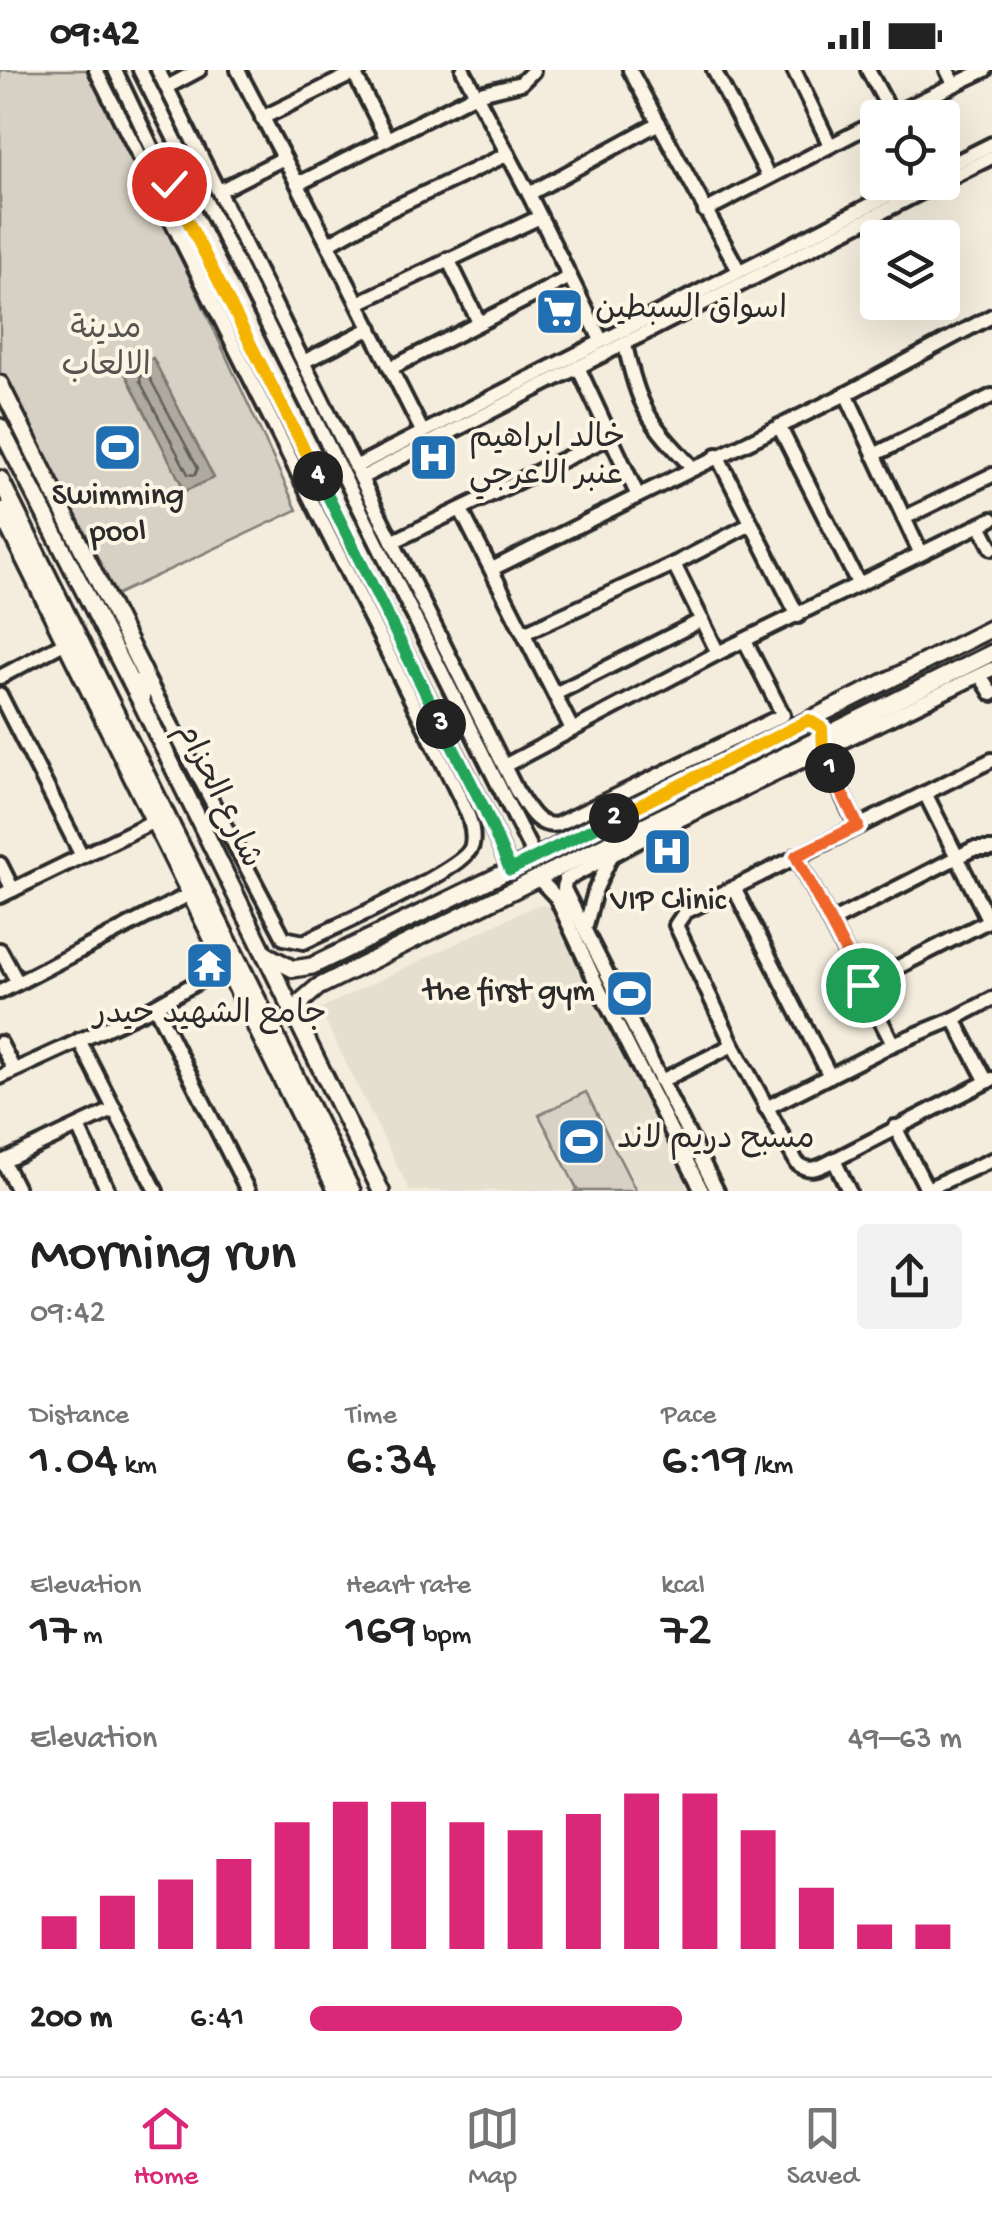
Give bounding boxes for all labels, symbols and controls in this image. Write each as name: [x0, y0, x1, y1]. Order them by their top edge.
text: 09:42: [50, 13, 139, 57]
map controls: [860, 100, 960, 320]
button: locate: [860, 100, 960, 200]
pin: [127, 142, 212, 227]
icon: check: [142, 157, 197, 212]
button: layers: [860, 220, 960, 320]
supermarket icon: اسواق السبطين: [534, 285, 586, 337]
place label: اسواق السبطين: [595, 292, 787, 330]
park label: مدينة الالعاب: [61, 312, 151, 387]
sports icon: Swimming pool: [92, 421, 144, 473]
place label: خالد ابراهيم عنبر الاعرجي: [469, 421, 625, 500]
hospital icon: خالد ابراهيم عنبر الاعرجي: [408, 432, 460, 484]
pin: 4: [293, 451, 343, 501]
text: 4: [311, 459, 325, 492]
place label: Swimming pool: [52, 478, 184, 553]
pin: 3: [416, 699, 466, 749]
text: 3: [434, 707, 448, 740]
street label: شارع الحزام: [165, 717, 268, 875]
pin: 1: [805, 743, 855, 793]
text: 1: [824, 751, 836, 784]
pin: 2: [589, 793, 639, 843]
text: 2: [607, 801, 621, 834]
hospital icon: VIP Clinic: [642, 826, 694, 878]
place label: VIP Clinic: [609, 883, 727, 921]
temple icon: جامع الشهيد حيدر: [184, 940, 236, 992]
pin: [821, 943, 906, 1028]
icon: arrive: [836, 958, 891, 1013]
sports icon: the first gym: [604, 967, 656, 1019]
place label: the first gym: [422, 974, 595, 1012]
place label: جامع الشهيد حيدر: [90, 997, 327, 1035]
sports icon: مسبح دريم لاند: [556, 1115, 608, 1167]
place label: مسبح دريم لاند: [617, 1122, 815, 1160]
button: share: [857, 1224, 962, 1329]
text: Morning run: [30, 1225, 296, 1289]
text: 09:42: [30, 1295, 105, 1333]
text: Distance: [30, 1400, 129, 1433]
text: Time: [346, 1400, 397, 1433]
text: Pace: [661, 1400, 716, 1433]
text: 1.04: [30, 1433, 118, 1492]
text: 6:34: [346, 1433, 436, 1492]
text: 6:19: [661, 1433, 748, 1492]
text: km: [118, 1450, 157, 1483]
text: /km: [748, 1450, 793, 1483]
text: Elevation: [30, 1570, 141, 1603]
text: Heart rate: [346, 1570, 471, 1603]
text: kcal: [661, 1570, 705, 1603]
text: 17: [30, 1603, 76, 1662]
text: 169: [346, 1603, 416, 1662]
text: 72: [661, 1603, 712, 1662]
text: m: [76, 1620, 103, 1653]
text: bpm: [416, 1620, 471, 1653]
text: Elevation: [30, 1721, 157, 1759]
text: 49–63 m: [848, 1721, 962, 1759]
text: 200 m: [30, 2000, 112, 2038]
text: 6:41: [190, 2000, 244, 2038]
tab: Home: [133, 2101, 198, 2194]
tab: Map: [465, 2101, 520, 2194]
tab: Saved: [787, 2101, 859, 2194]

